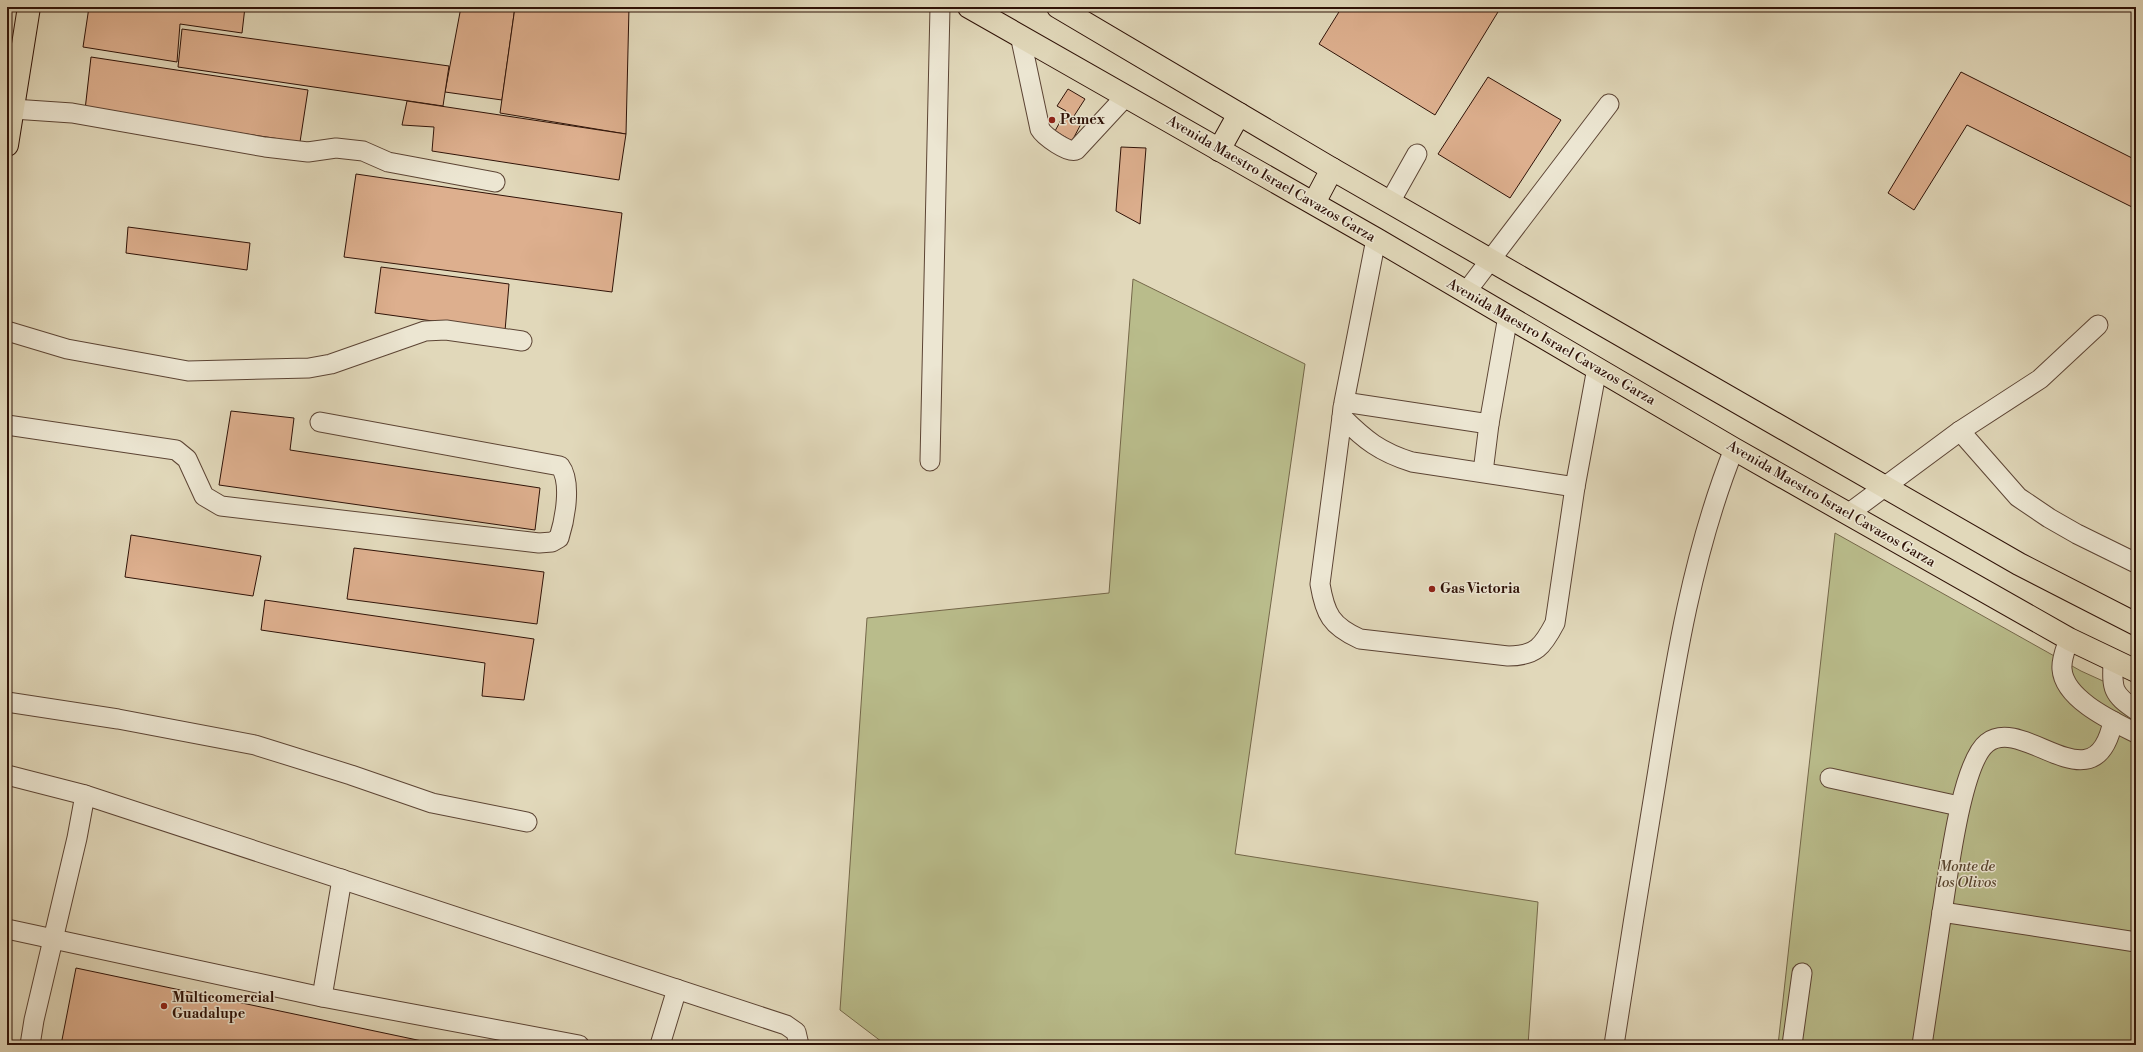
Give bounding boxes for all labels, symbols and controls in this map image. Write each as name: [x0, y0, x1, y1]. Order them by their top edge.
place label: Pemex: [1060, 111, 1106, 129]
street label: Avenida Maestro Israel Cavazos Garza: [1163, 111, 1379, 247]
marker: Pemex: [1047, 115, 1057, 125]
street label: Avenida Maestro Israel Cavazos Garza: [1443, 274, 1659, 410]
street label: Avenida Maestro Israel Cavazos Garza: [1723, 436, 1939, 572]
place label: Gas Victoria: [1440, 580, 1521, 598]
marker: Gas Victoria: [1427, 584, 1437, 594]
park label: Monte de los Olivos: [1937, 858, 1997, 892]
place label: Multicomercial Guadalupe: [172, 989, 275, 1023]
marker: Multicomercial Guadalupe: [159, 1001, 169, 1011]

